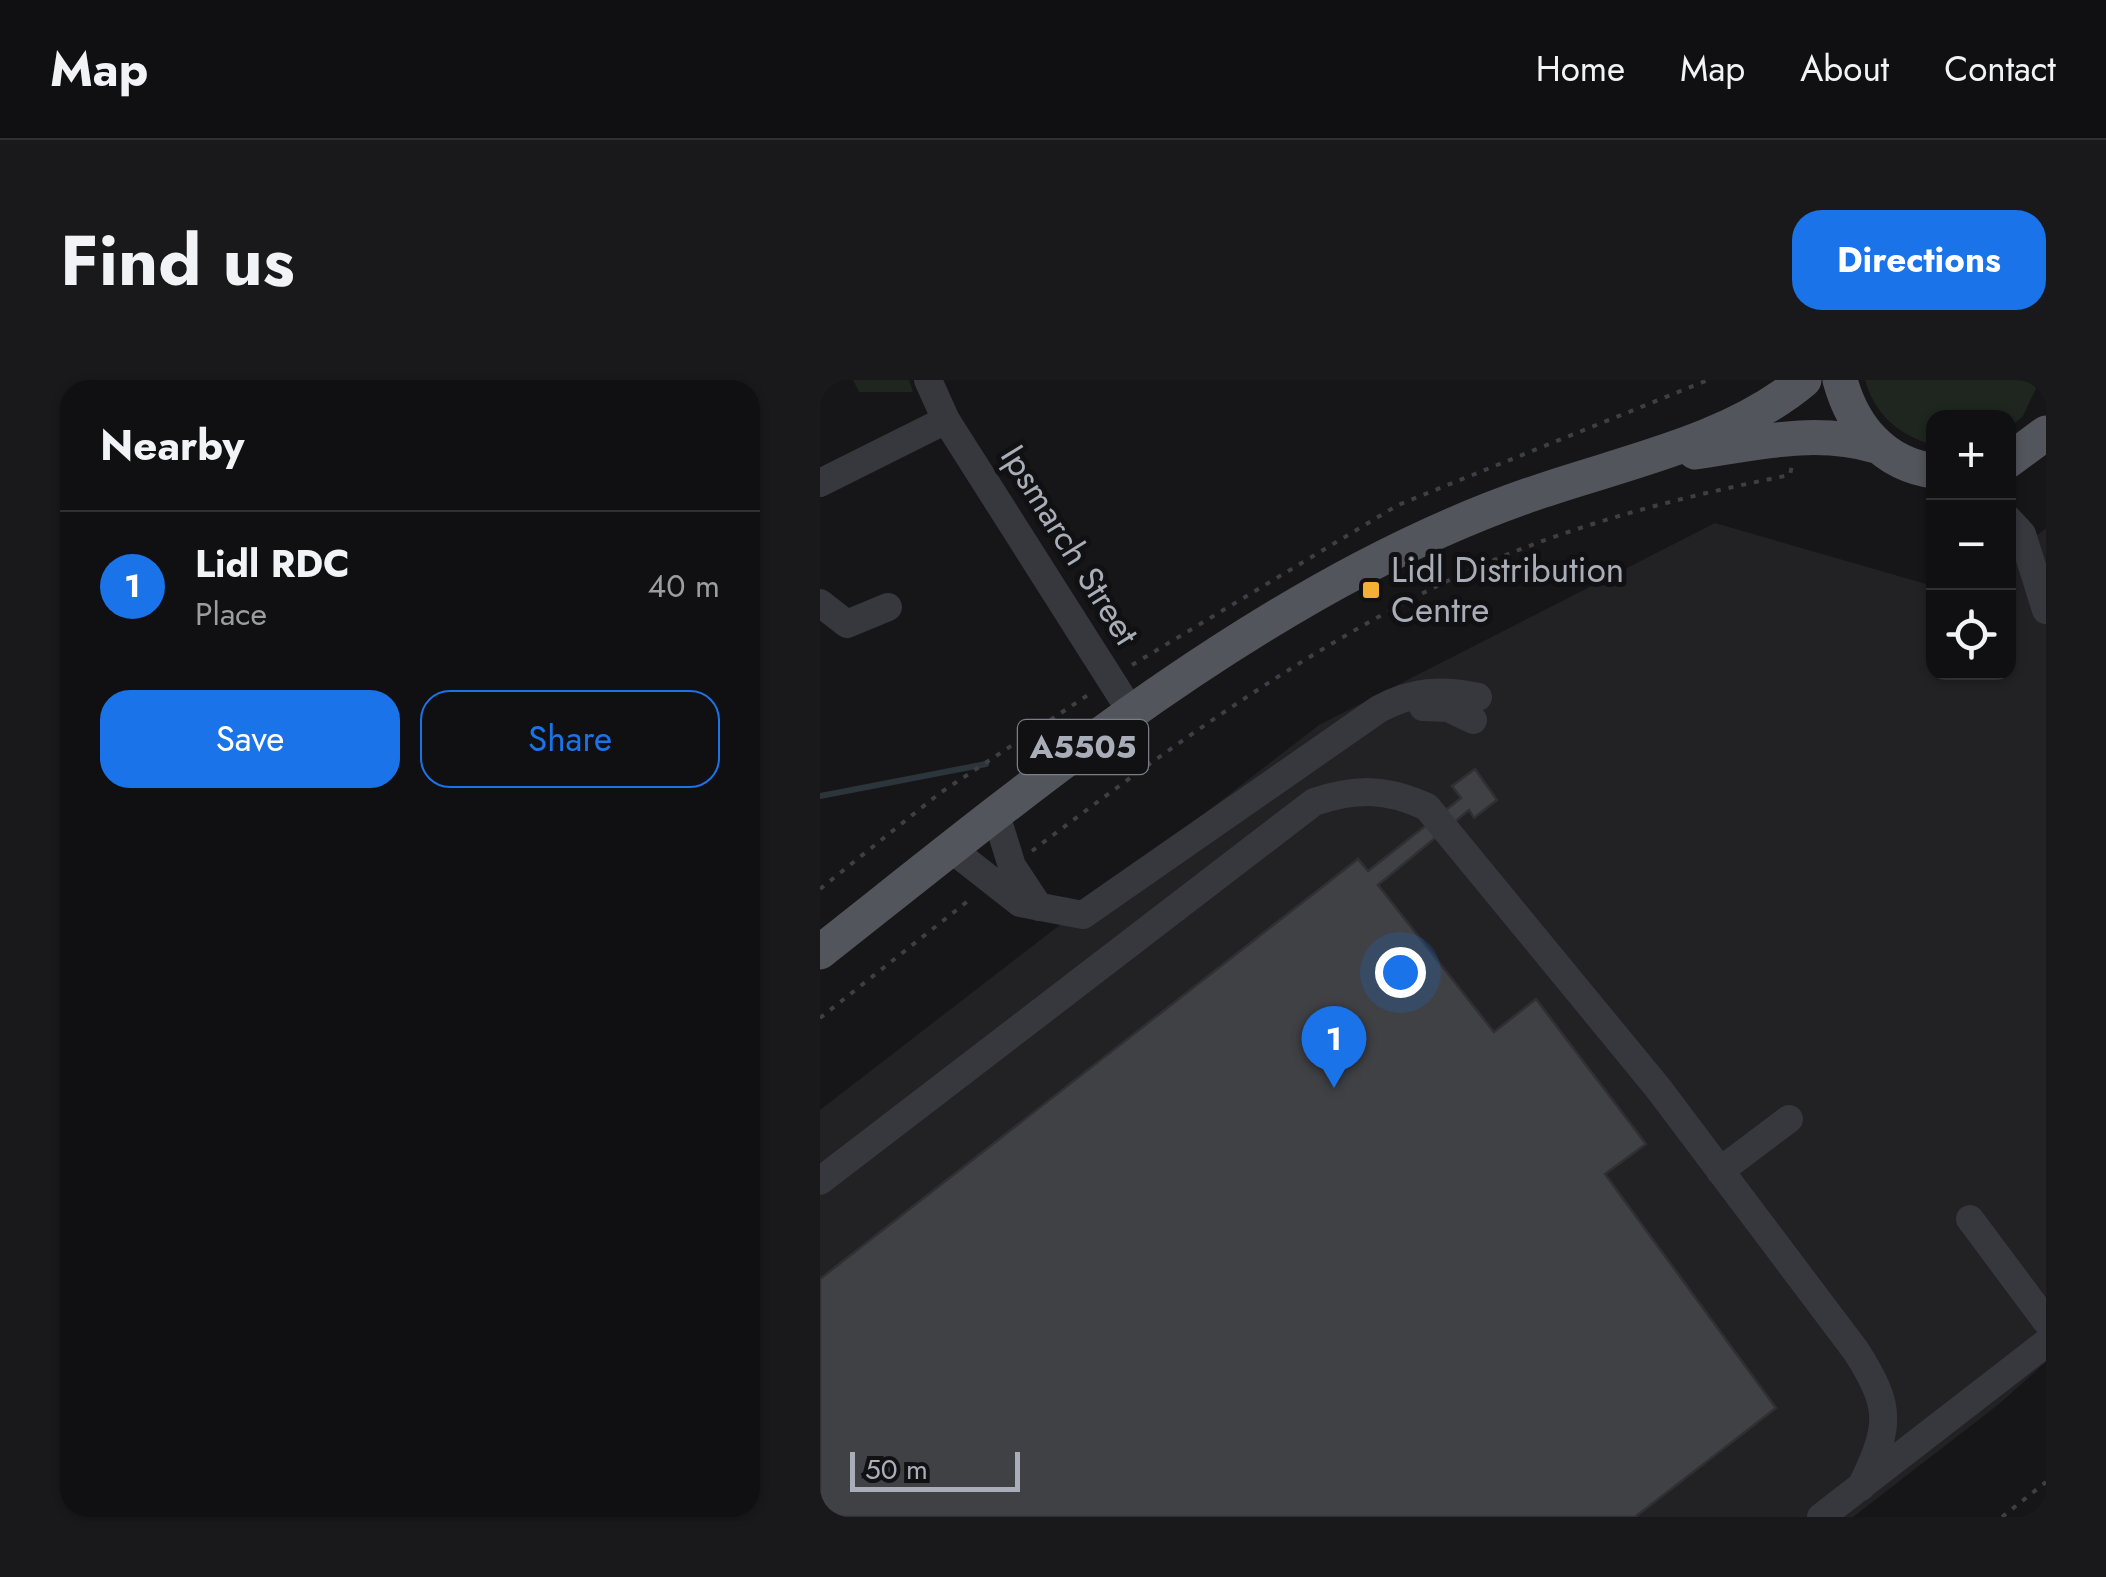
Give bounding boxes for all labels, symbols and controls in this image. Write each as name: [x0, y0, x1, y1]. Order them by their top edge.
text: Map: [50, 35, 148, 104]
text: Home: [1536, 44, 1625, 94]
text: Map: [1680, 44, 1745, 94]
text: About: [1800, 44, 1889, 94]
text: Contact: [1944, 44, 2056, 94]
text: Find us: [60, 210, 295, 311]
button: Directions: [1792, 210, 2046, 310]
map controls: [1926, 410, 2016, 680]
button: +: [1926, 410, 2016, 500]
text: Nearby: [100, 415, 244, 476]
street label: Ipsmarch Street: [989, 435, 1152, 655]
button: −: [1926, 500, 2016, 590]
text: Lidl RDC: [195, 536, 350, 591]
place label: Lidl Distribution Centre: [1391, 545, 1624, 635]
text: 1: [124, 563, 141, 609]
text: 40 m: [648, 563, 720, 609]
marker: Lidl Distribution Centre: [1360, 579, 1382, 601]
button: locate: [1926, 590, 2016, 680]
text: Place: [195, 591, 267, 637]
button: Save: [100, 690, 400, 788]
button: Share: [420, 690, 720, 788]
road number: A5505: [1018, 720, 1148, 774]
your location: [1375, 947, 1426, 998]
pin: 1: [1302, 1006, 1366, 1088]
scale bar: [850, 1447, 1020, 1492]
text: 50 m: [865, 1449, 928, 1490]

